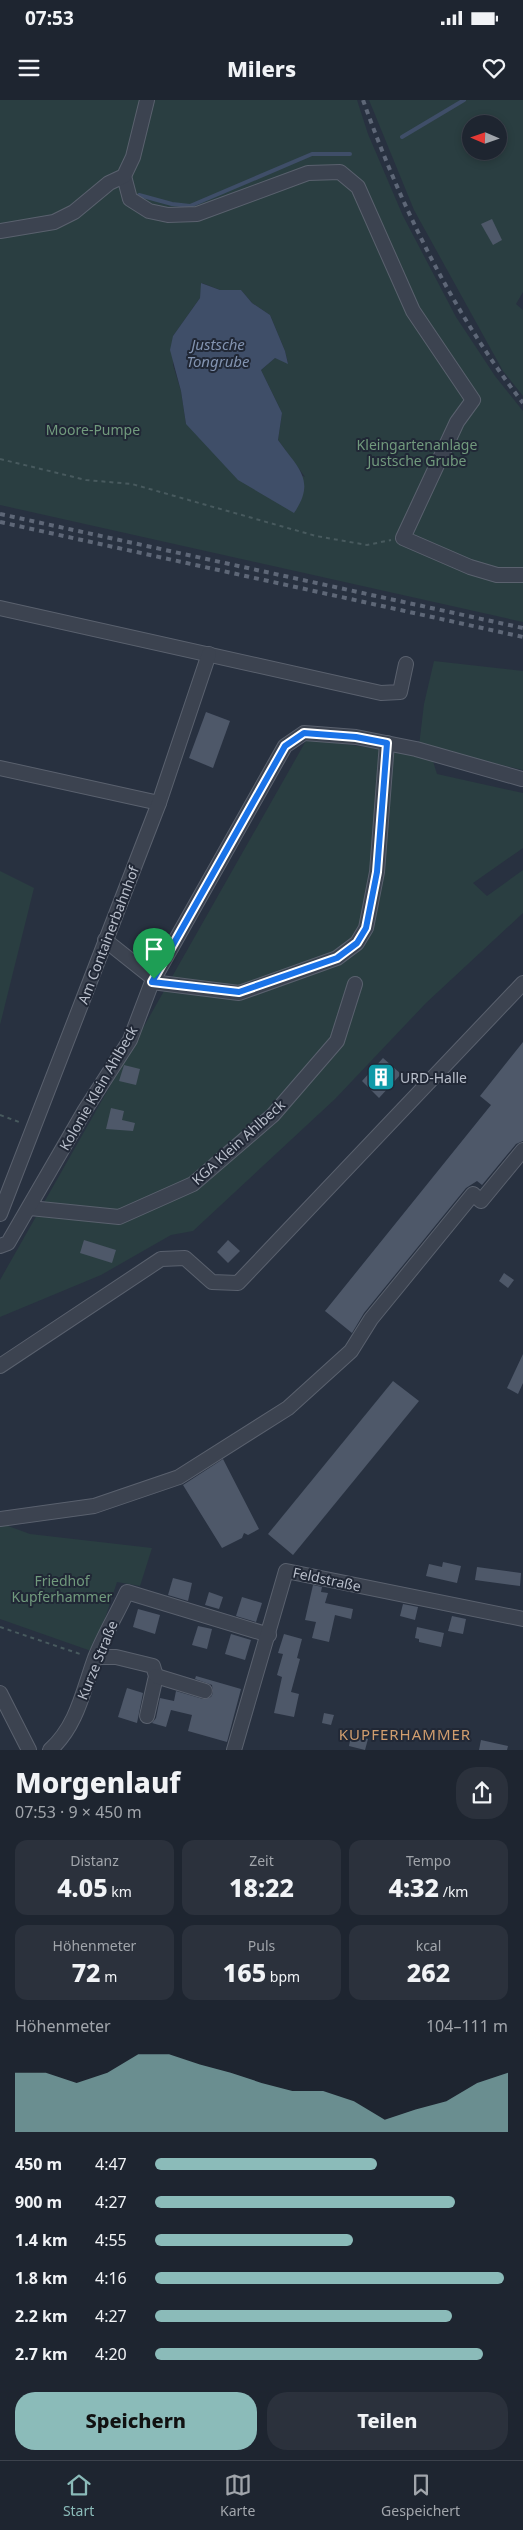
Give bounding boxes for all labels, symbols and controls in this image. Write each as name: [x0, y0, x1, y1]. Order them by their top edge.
text: 07:53: [25, 5, 74, 31]
text: Milers: [227, 53, 296, 83]
icon: menu: [15, 54, 43, 82]
icon: heart: [480, 54, 508, 82]
north arrow: [462, 115, 508, 160]
map controls: [462, 115, 507, 160]
water label: Justsche Tongrube: [186, 334, 250, 371]
park label: Moore-Pumpe: [46, 420, 140, 439]
park label: Kleingartenanlage Justsche Grube: [357, 435, 477, 470]
street label: Am Containerbahnhof: [73, 862, 143, 1007]
pin: [133, 928, 175, 979]
icon: arrive: [140, 935, 168, 963]
street label: Kolonie Klein Ahlbeck: [55, 1022, 142, 1154]
building icon: URD-Halle: [366, 1062, 396, 1092]
place label: URD-Halle: [400, 1068, 467, 1087]
street label: KGA Klein Ahlbeck: [187, 1095, 289, 1189]
street label: Feldstraße: [291, 1563, 363, 1596]
park label: Friedhof Kupferhammer: [12, 1571, 113, 1606]
street label: Kurze Straße: [72, 1617, 122, 1703]
district label: KUPFERHAMMER: [339, 1724, 471, 1744]
text: Morgenlauf: [15, 1763, 181, 1801]
button: share: [456, 1767, 508, 1819]
text: 07:53 · 9 × 450 m: [15, 1801, 142, 1823]
text: Distanz: [70, 1851, 119, 1870]
text: Zeit: [249, 1851, 274, 1870]
text: Tempo: [406, 1851, 451, 1870]
text: 4.05: [57, 1870, 108, 1904]
text: 18:22: [229, 1870, 294, 1904]
text: 4:32: [389, 1870, 439, 1904]
text: km: [108, 1882, 132, 1901]
text: /km: [439, 1882, 468, 1901]
text: Höhenmeter: [53, 1936, 136, 1955]
text: Puls: [248, 1936, 275, 1955]
text: kcal: [416, 1936, 441, 1955]
text: 72: [72, 1955, 101, 1989]
text: 165: [223, 1955, 266, 1989]
text: 262: [407, 1955, 450, 1989]
text: m: [101, 1967, 117, 1986]
text: bpm: [266, 1967, 300, 1986]
text: Höhenmeter: [15, 2015, 111, 2037]
text: 104–111 m: [426, 2015, 508, 2037]
text: 450 m: [15, 2153, 62, 2175]
text: 4:47: [95, 2153, 127, 2175]
text: 900 m: [15, 2191, 62, 2213]
text: 4:27: [95, 2191, 127, 2213]
text: 1.4 km: [15, 2229, 67, 2251]
text: 4:55: [95, 2229, 127, 2251]
text: 1.8 km: [15, 2267, 67, 2289]
text: 4:16: [95, 2267, 127, 2289]
text: 2.2 km: [15, 2305, 67, 2327]
text: 4:27: [95, 2305, 127, 2327]
text: 2.7 km: [15, 2343, 67, 2365]
text: 4:20: [95, 2343, 127, 2365]
button: Speichern: [15, 2392, 257, 2450]
button: Teilen: [267, 2392, 508, 2450]
tab: Start: [63, 2471, 94, 2520]
tab: Karte: [220, 2471, 255, 2520]
tab: Gespeichert: [381, 2471, 460, 2520]

